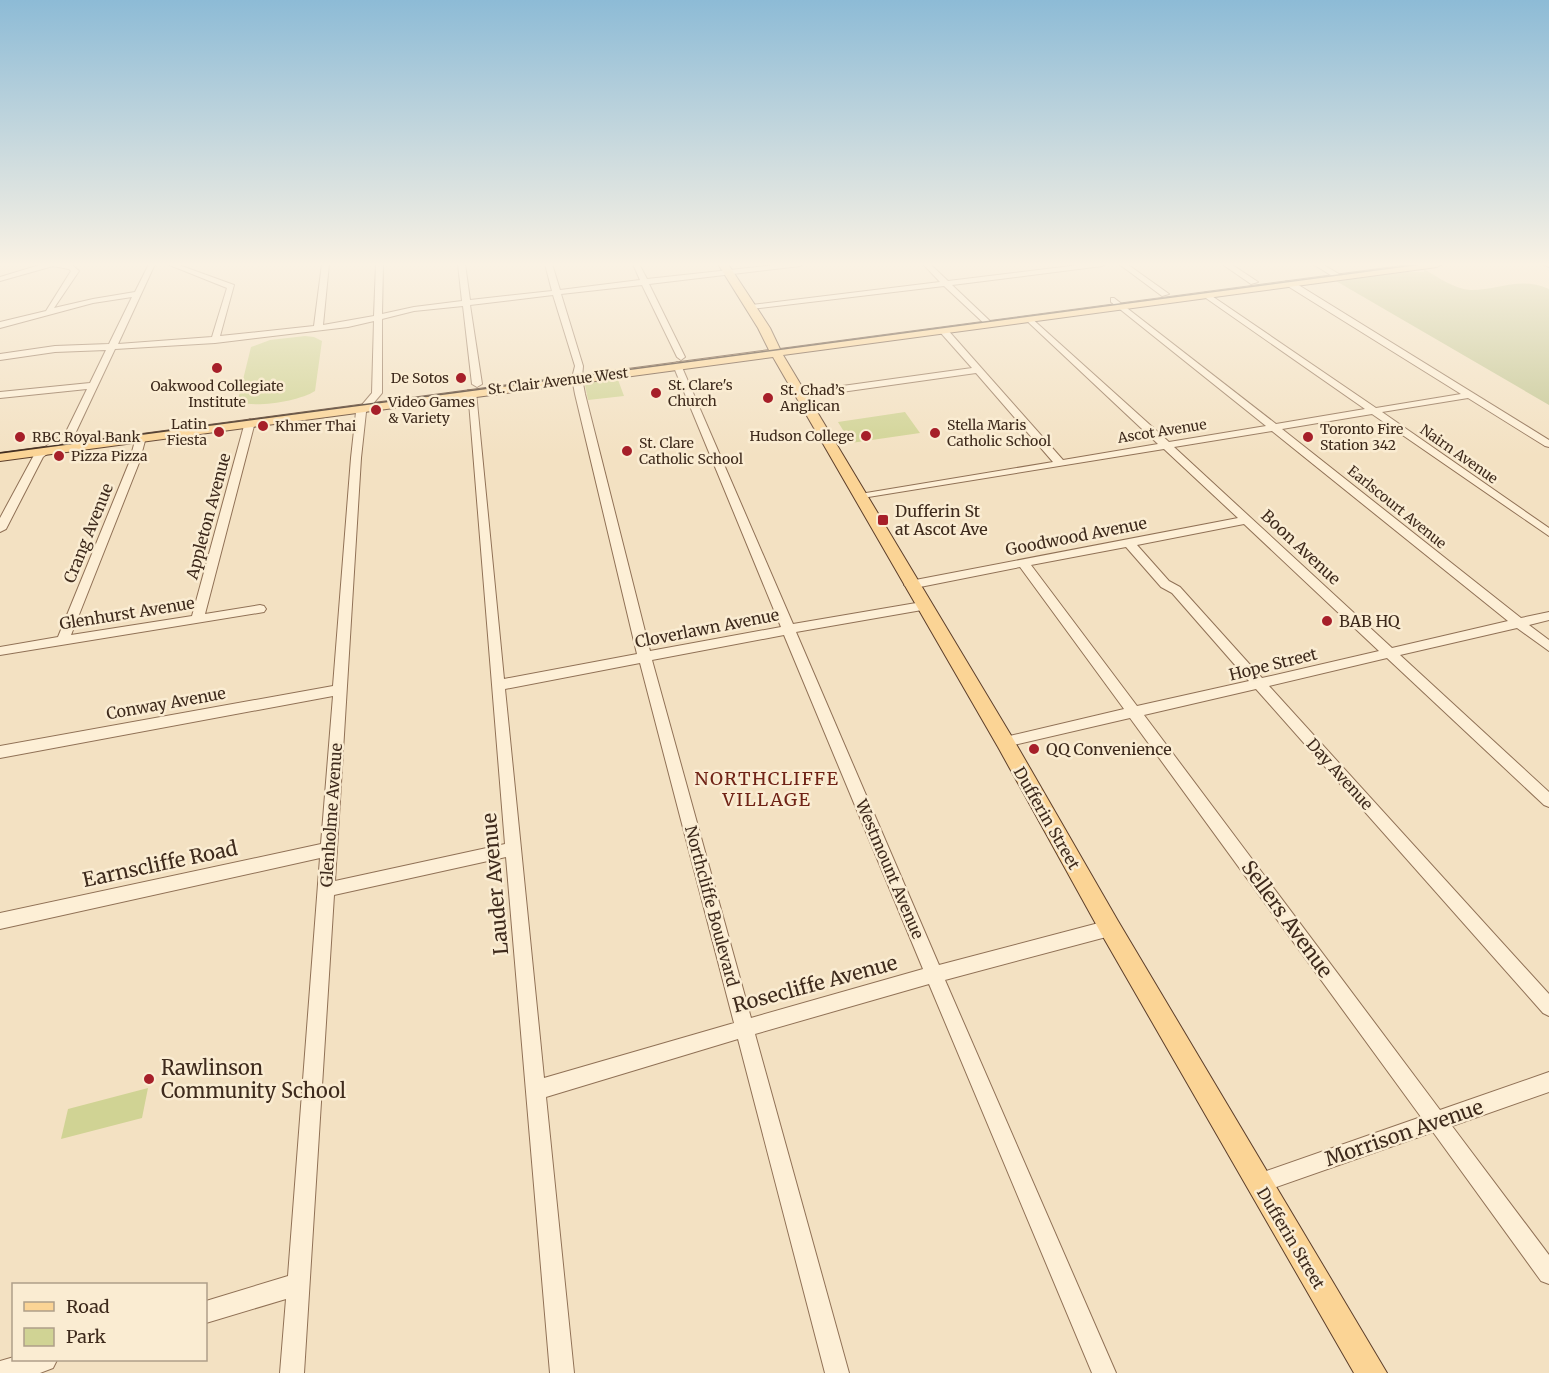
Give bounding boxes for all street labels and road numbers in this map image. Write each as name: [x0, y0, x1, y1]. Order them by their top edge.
street label: St. Clair Avenue West: [487, 363, 630, 399]
street label: Ascot Avenue: [1115, 415, 1208, 447]
street label: Nairn Avenue: [1417, 421, 1501, 487]
street label: Appleton Avenue: [181, 451, 234, 582]
street label: Earlscourt Avenue: [1344, 462, 1450, 552]
street label: Crang Avenue: [59, 480, 117, 586]
street label: Boon Avenue: [1257, 505, 1345, 589]
street label: Goodwood Avenue: [1004, 512, 1148, 560]
street label: Glenhurst Avenue: [58, 592, 196, 634]
street label: Cloverlawn Avenue: [633, 604, 781, 652]
street label: Hope Street: [1227, 643, 1320, 685]
street label: Conway Avenue: [105, 683, 227, 723]
street label: Day Avenue: [1303, 734, 1377, 814]
street label: Glenholme Avenue: [316, 742, 346, 888]
street label: Dufferin Street: [1010, 763, 1085, 874]
street label: Westmount Avenue: [851, 795, 928, 942]
street label: Lauder Avenue: [476, 812, 513, 956]
street label: Northcliffe Boulevard: [681, 823, 743, 989]
street label: Earnscliffe Road: [80, 835, 240, 892]
street label: Sellers Avenue: [1236, 855, 1338, 982]
street label: Rosecliffe Avenue: [730, 950, 900, 1017]
street label: Morrison Avenue: [1322, 1094, 1486, 1171]
street label: Dufferin Street: [1253, 1183, 1330, 1293]

